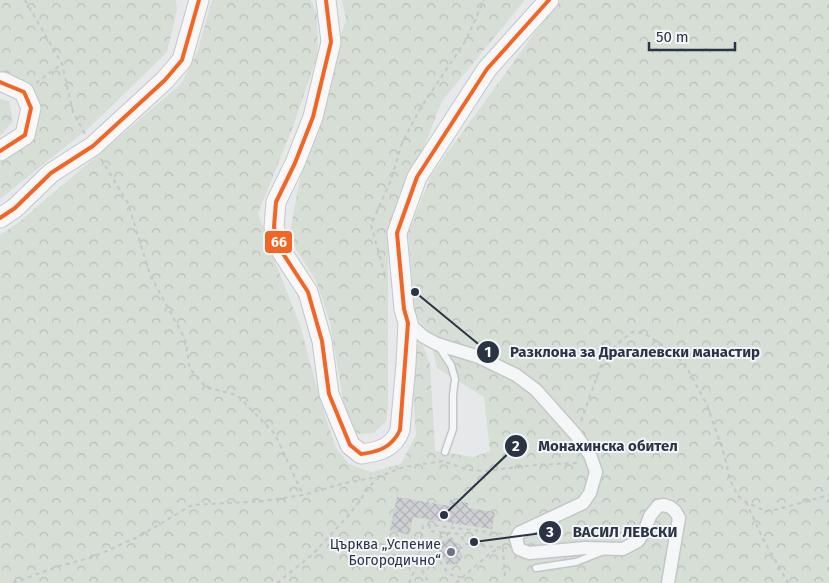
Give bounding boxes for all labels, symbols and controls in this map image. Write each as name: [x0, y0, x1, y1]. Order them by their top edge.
scale bar: [649, 20, 735, 52]
text: 50 m: [656, 28, 689, 46]
line badge: 66: [264, 230, 293, 254]
text: 66: [271, 234, 287, 251]
callout: Разклона за Драгалевски манастир: [475, 337, 770, 367]
text: 1: [485, 343, 491, 361]
text: Разклона за Драгалевски манастир: [510, 343, 760, 361]
callout: Монахинска обител: [504, 431, 688, 461]
text: 2: [512, 437, 520, 455]
text: Монахинска обител: [538, 437, 678, 455]
callout: ВАСИЛ ЛЕВСКИ: [538, 517, 687, 547]
text: 3: [545, 523, 554, 541]
text: ВАСИЛ ЛЕВСКИ: [573, 523, 677, 541]
place label: Църква „Успение Богородично“: [330, 536, 441, 569]
marker: Църква „Успение Богородично“: [445, 546, 457, 558]

